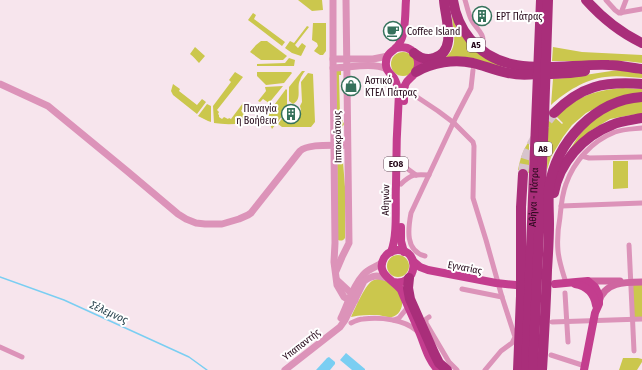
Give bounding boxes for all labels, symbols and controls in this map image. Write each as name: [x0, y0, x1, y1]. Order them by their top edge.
building icon: ΕΡΤ Πάτρας: [471, 5, 493, 27]
place label: ΕΡΤ Πάτρας: [496, 10, 543, 23]
cafe icon: Coffee Island: [382, 20, 404, 42]
place label: Coffee Island: [407, 26, 460, 38]
road number: Α5: [467, 38, 485, 52]
place label: Αστικό ΚΤΕΛ Πάτρας: [365, 74, 418, 99]
shop icon: Αστικό ΚΤΕΛ Πάτρας: [340, 75, 362, 97]
place label: Παναγία η Βοήθεια: [236, 102, 277, 127]
building icon: Παναγία η Βοήθεια: [280, 103, 302, 125]
street label: Ιπποκράτους: [331, 110, 344, 163]
road number: Α8: [534, 142, 552, 156]
road number: ΕΟ8: [384, 157, 408, 171]
street label: Αθήνα - Πάτρα: [527, 167, 541, 227]
street label: Αθηνών: [379, 184, 392, 216]
street label: Εγνατίας: [447, 258, 484, 277]
water label: Σέλεμνος: [88, 298, 130, 327]
street label: Υπαπαντής: [280, 326, 323, 363]

